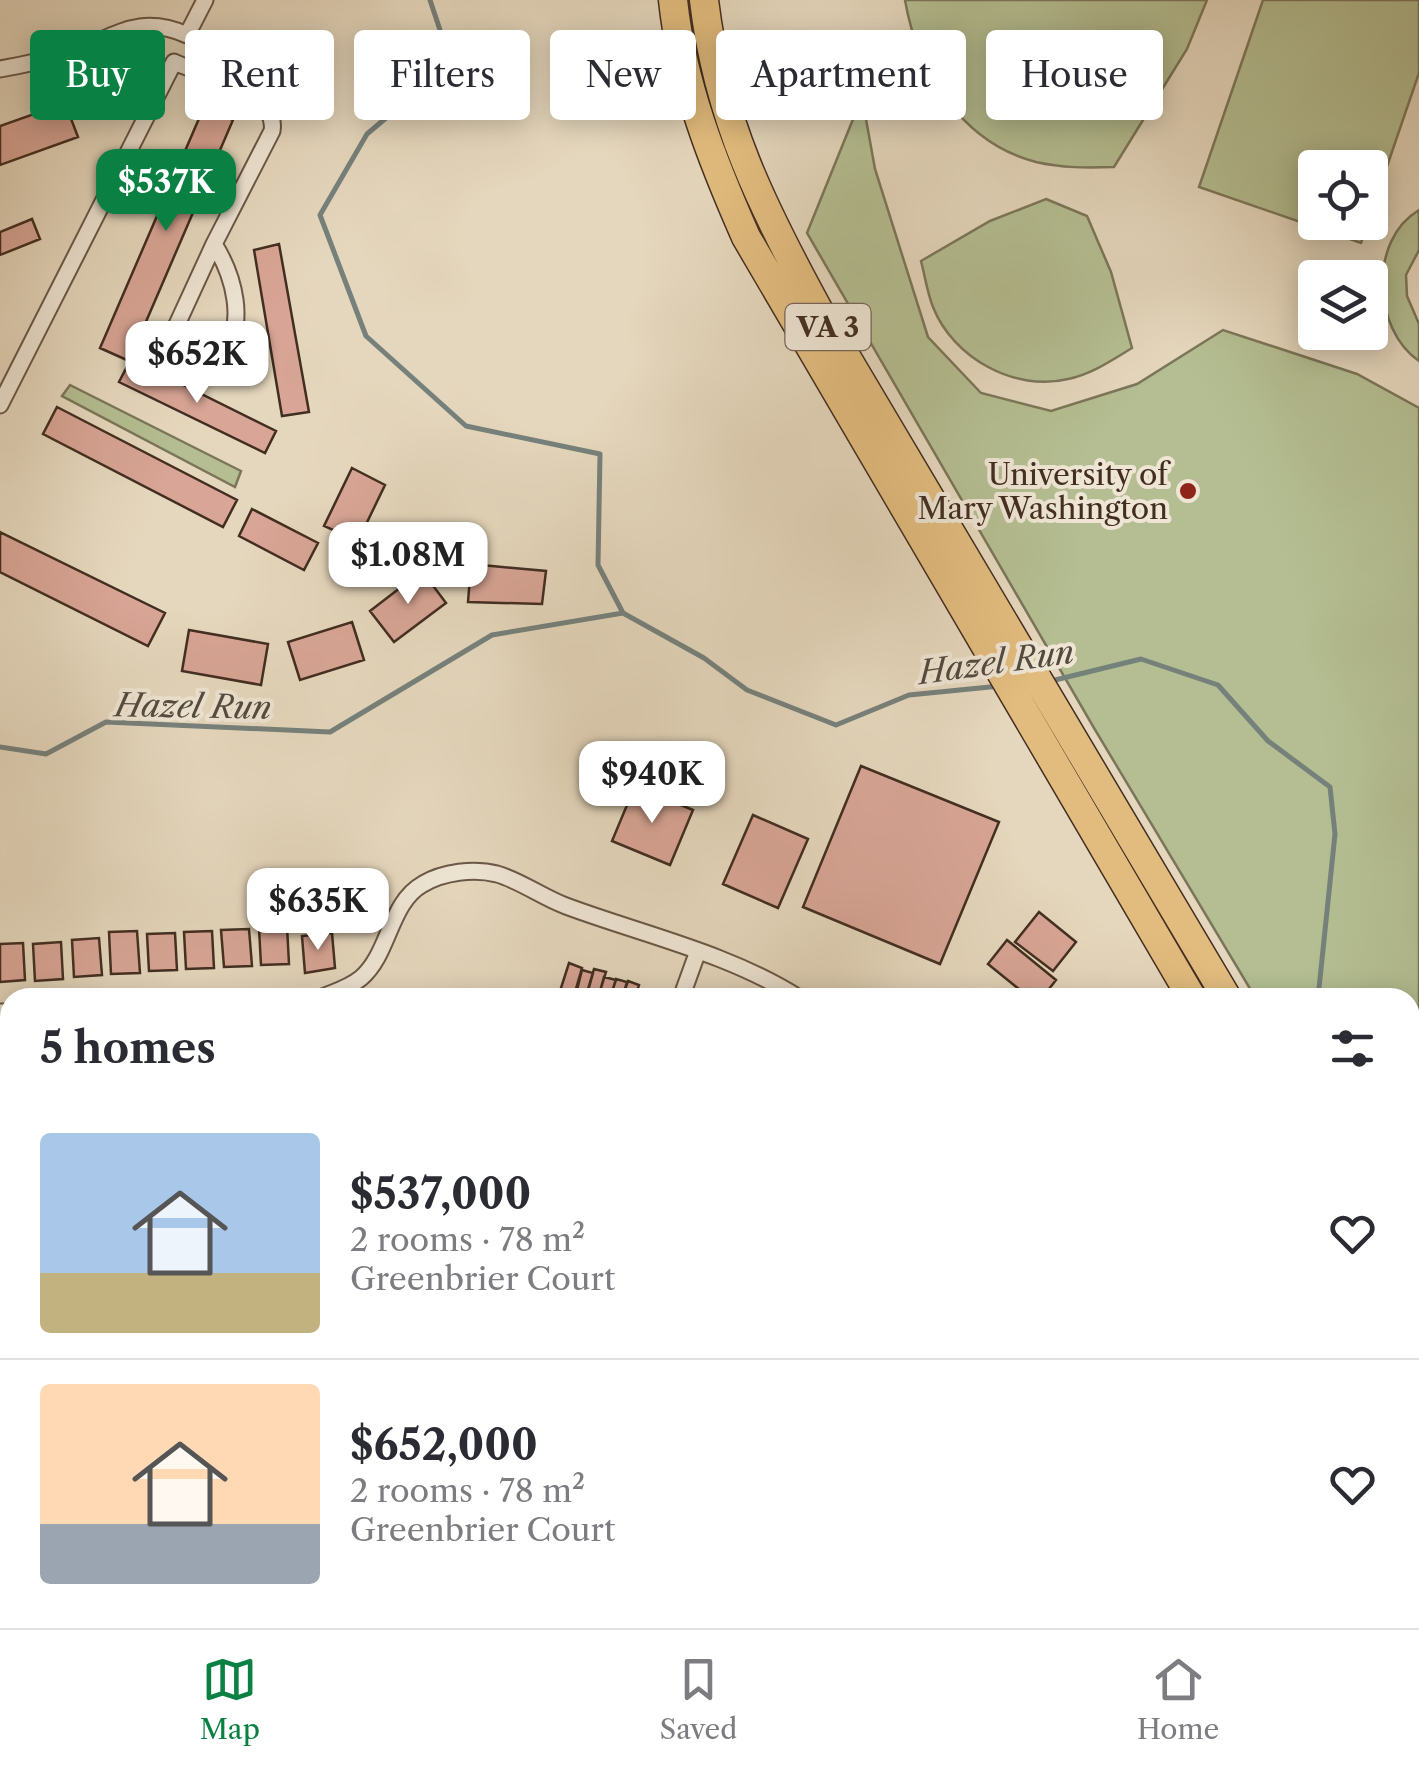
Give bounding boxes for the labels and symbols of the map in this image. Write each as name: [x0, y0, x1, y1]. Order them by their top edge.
pin: $537K: [96, 149, 236, 234]
road number: VA 3: [786, 304, 870, 350]
pin: $652K: [127, 321, 267, 406]
place label: University of Mary Washington: [917, 456, 1171, 527]
marker: University of Mary Washington: [1177, 480, 1199, 502]
pin: $1.08M: [327, 522, 489, 607]
water label: Hazel Run: [913, 632, 1076, 693]
water label: Hazel Run: [111, 685, 272, 727]
pin: $940K: [582, 741, 722, 826]
pin: $635K: [248, 868, 388, 953]

